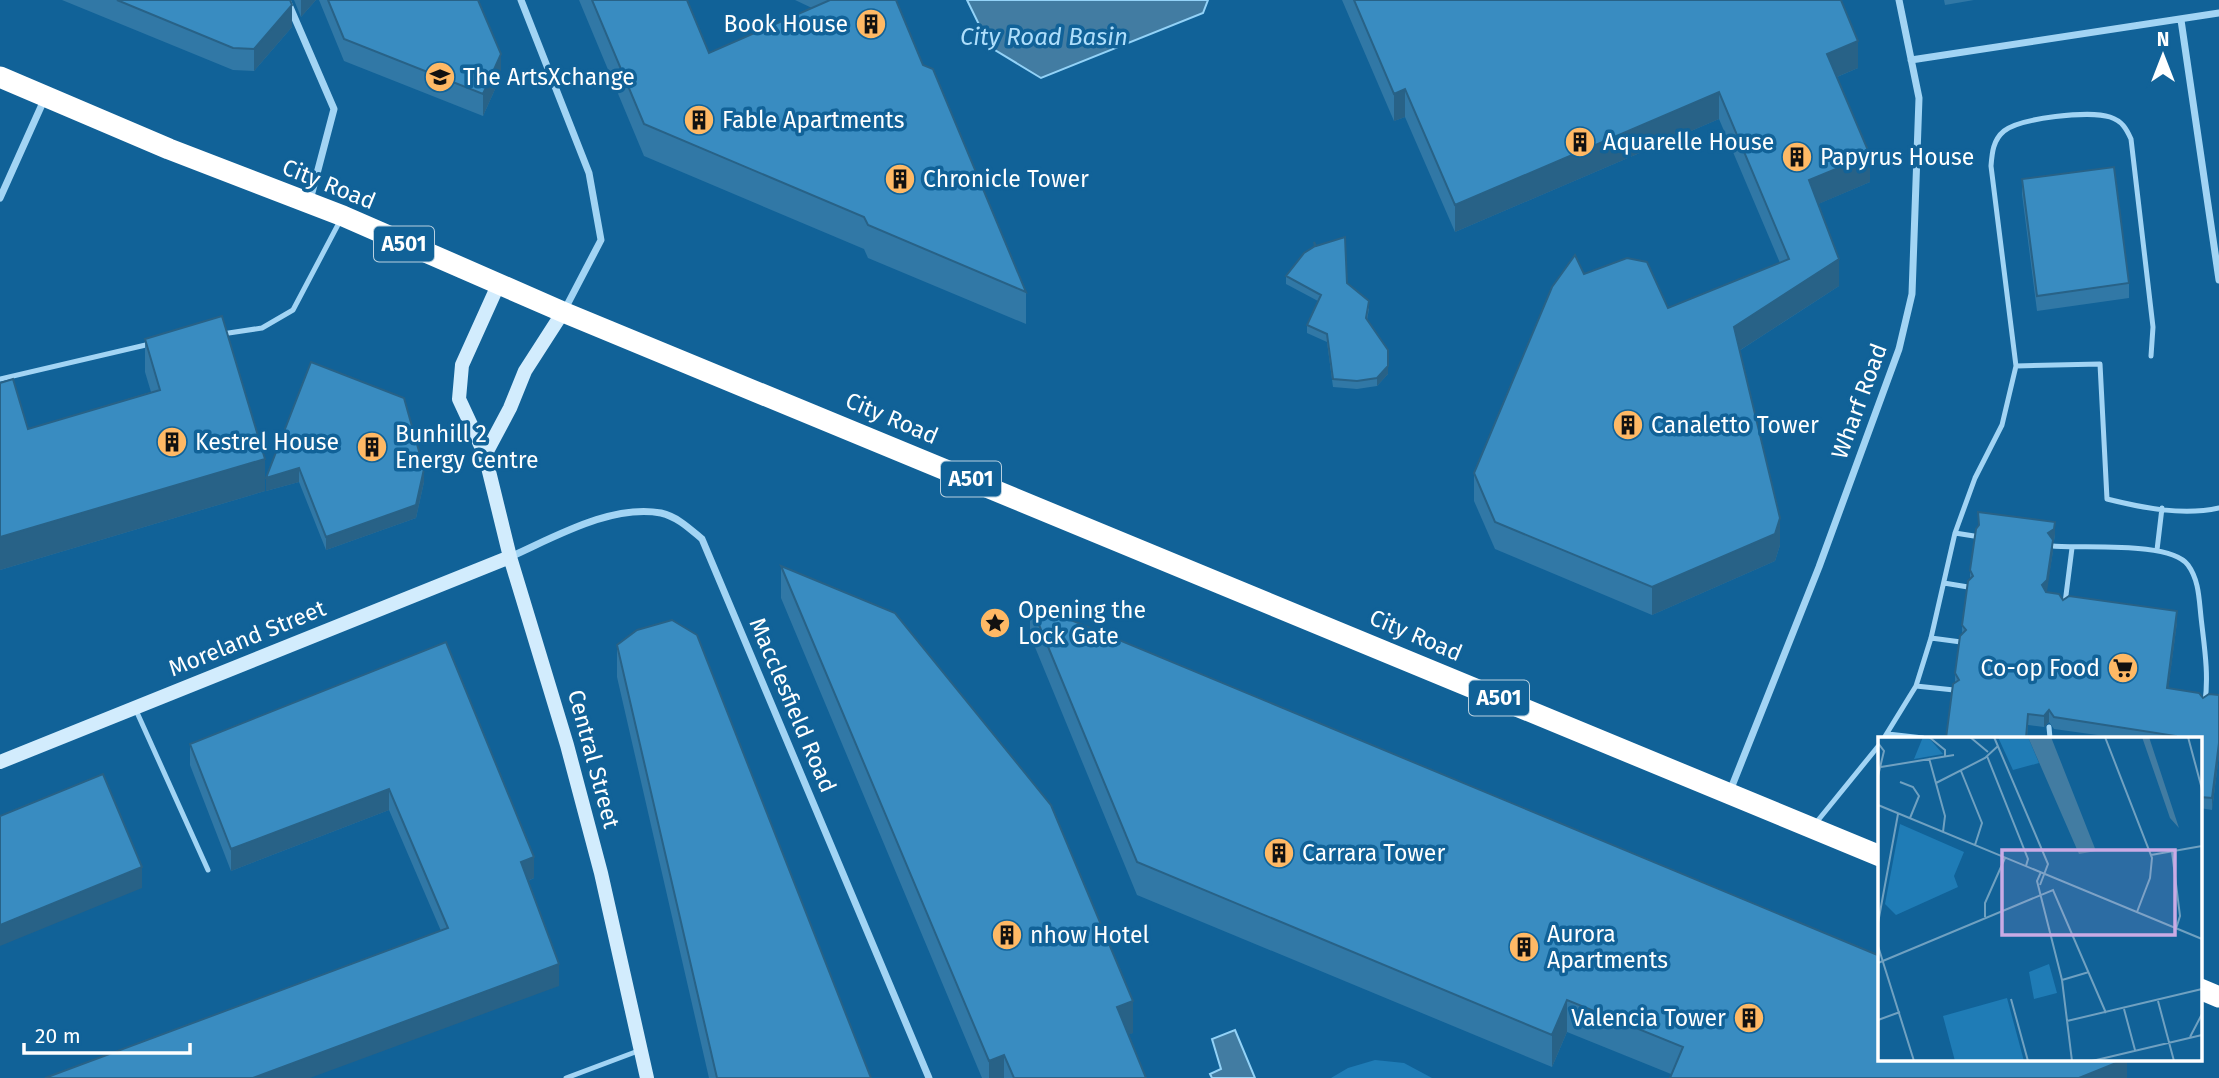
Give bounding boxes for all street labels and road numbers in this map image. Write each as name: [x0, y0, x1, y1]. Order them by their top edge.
street label: City Road: [278, 153, 380, 215]
road number: A501: [374, 226, 434, 262]
street label: Wharf Road: [1825, 339, 1893, 463]
street label: City Road: [841, 386, 943, 450]
road number: A501: [941, 462, 1001, 496]
street label: Moreland Street: [164, 593, 330, 682]
street label: City Road: [1365, 603, 1467, 667]
street label: Macclesfield Road: [744, 613, 842, 797]
road number: A501: [1469, 680, 1529, 716]
street label: Central Street: [562, 687, 626, 832]

